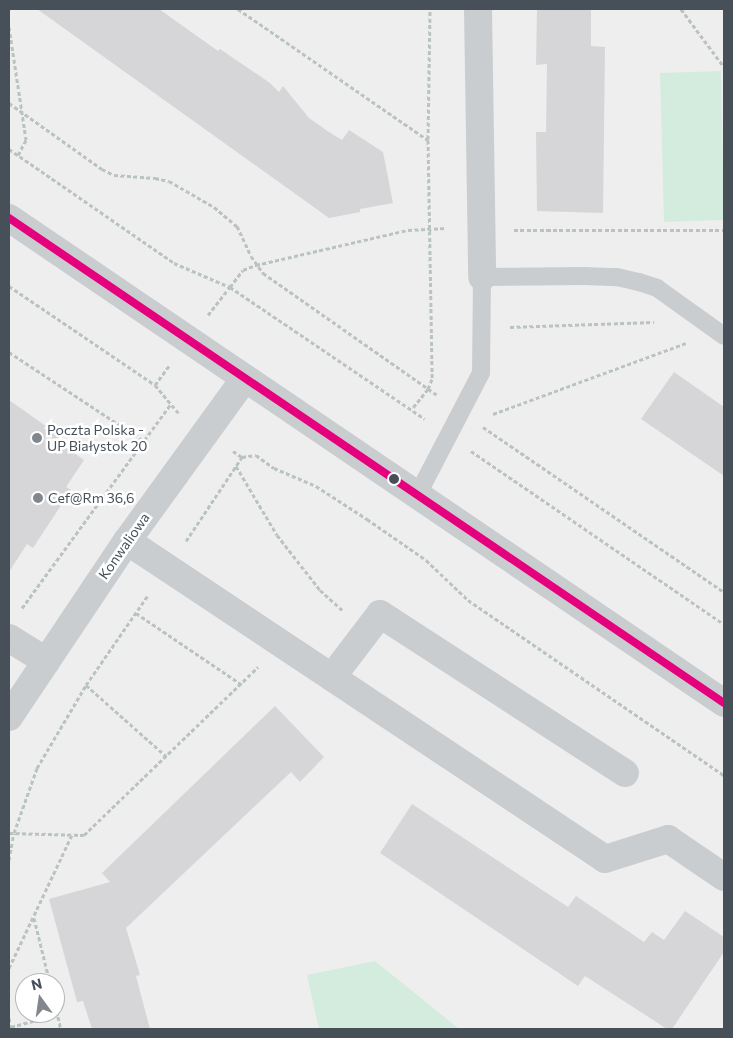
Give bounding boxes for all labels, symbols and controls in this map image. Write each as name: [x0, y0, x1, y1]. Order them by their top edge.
place label: Poczta Polska - UP Białystok 20: [47, 422, 148, 454]
marker: Poczta Polska - UP Białystok 20: [31, 432, 43, 444]
unlabelled marker: [389, 474, 399, 484]
place label: Cef@Rm 36,6: [48, 490, 134, 506]
marker: Cef@Rm 36,6: [32, 492, 44, 504]
street label: Konwaliowa: [95, 510, 153, 582]
north arrow: [15, 973, 65, 1023]
text: N: [29, 974, 44, 993]

